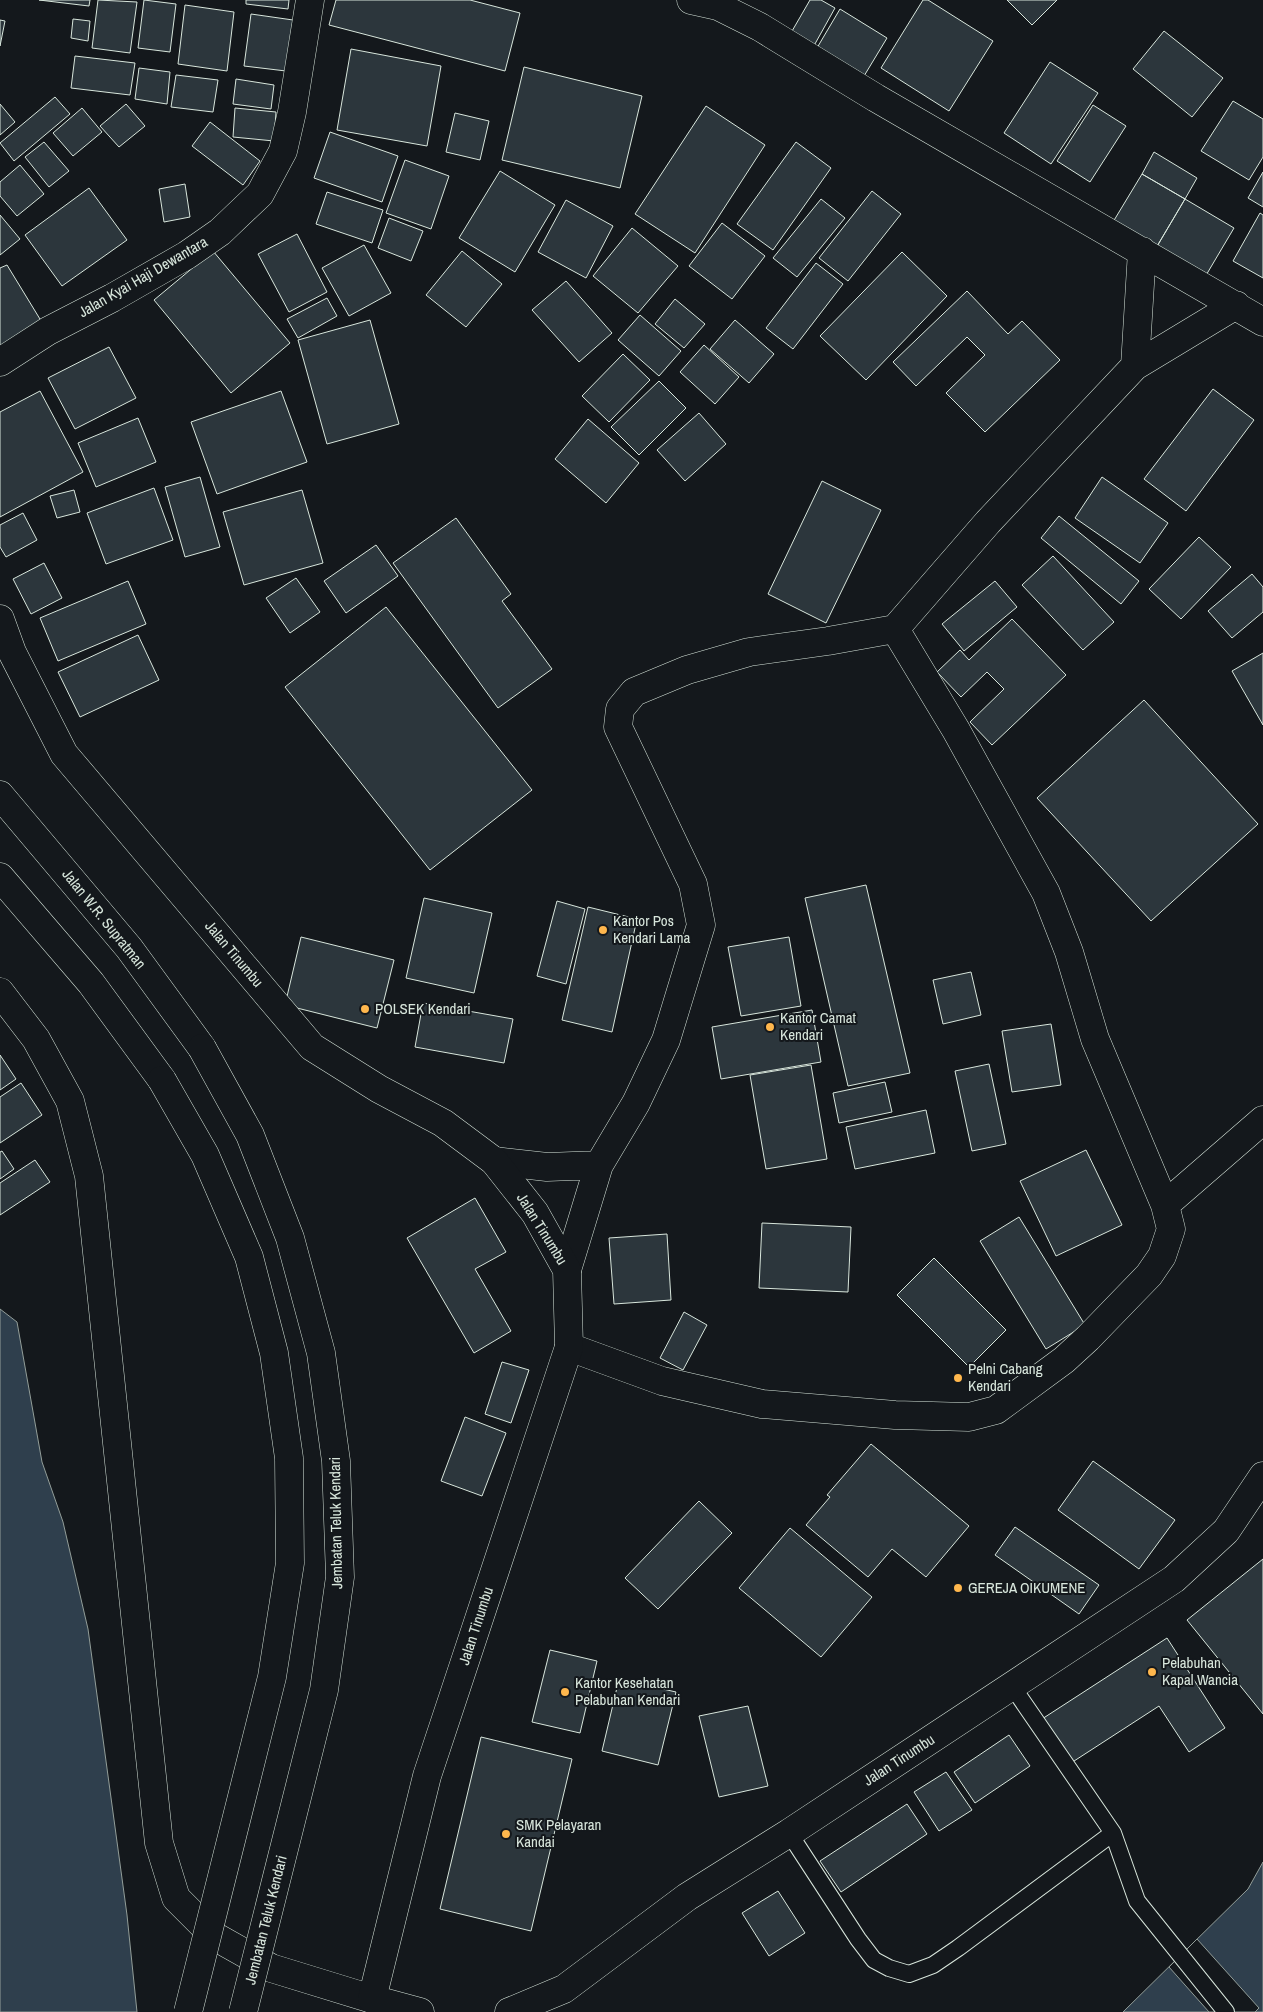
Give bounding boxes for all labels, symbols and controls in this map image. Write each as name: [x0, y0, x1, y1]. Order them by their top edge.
street label: Jalan Kyai Haji Dewantara: [74, 231, 211, 322]
street label: Jalan W.R. Supratman: [58, 864, 151, 973]
place label: Kantor Pos Kendari Lama: [613, 910, 690, 948]
street label: Jalan Tinumbu: [200, 916, 268, 991]
marker: Kantor Pos Kendari Lama: [597, 924, 609, 936]
place label: POLSEK Kendari: [375, 998, 471, 1019]
marker: POLSEK Kendari: [359, 1003, 371, 1015]
place label: Kantor Camat Kendari: [780, 1007, 856, 1045]
marker: Kantor Camat Kendari: [764, 1021, 776, 1033]
street label: Jalan Tinumbu: [512, 1189, 573, 1269]
place label: Pelni Cabang Kendari: [968, 1358, 1043, 1396]
marker: Pelni Cabang Kendari: [952, 1372, 964, 1384]
street label: Jembatan Teluk Kendari: [324, 1457, 347, 1589]
place label: GEREJA OIKUMENE: [968, 1577, 1086, 1598]
marker: GEREJA OIKUMENE: [952, 1582, 964, 1594]
street label: Jalan Tinumbu: [453, 1584, 498, 1668]
place label: Pelabuhan Kapal Wancia: [1162, 1652, 1238, 1690]
marker: Pelabuhan Kapal Wancia: [1146, 1666, 1158, 1678]
place label: Kantor Kesehatan Pelabuhan Kendari: [575, 1672, 680, 1710]
marker: Kantor Kesehatan Pelabuhan Kendari: [559, 1686, 571, 1698]
street label: Jalan Tinumbu: [859, 1729, 938, 1790]
place label: SMK Pelayaran Kandai: [516, 1814, 601, 1852]
marker: SMK Pelayaran Kandai: [500, 1828, 512, 1840]
street label: Jembatan Teluk Kendari: [239, 1853, 292, 1987]

